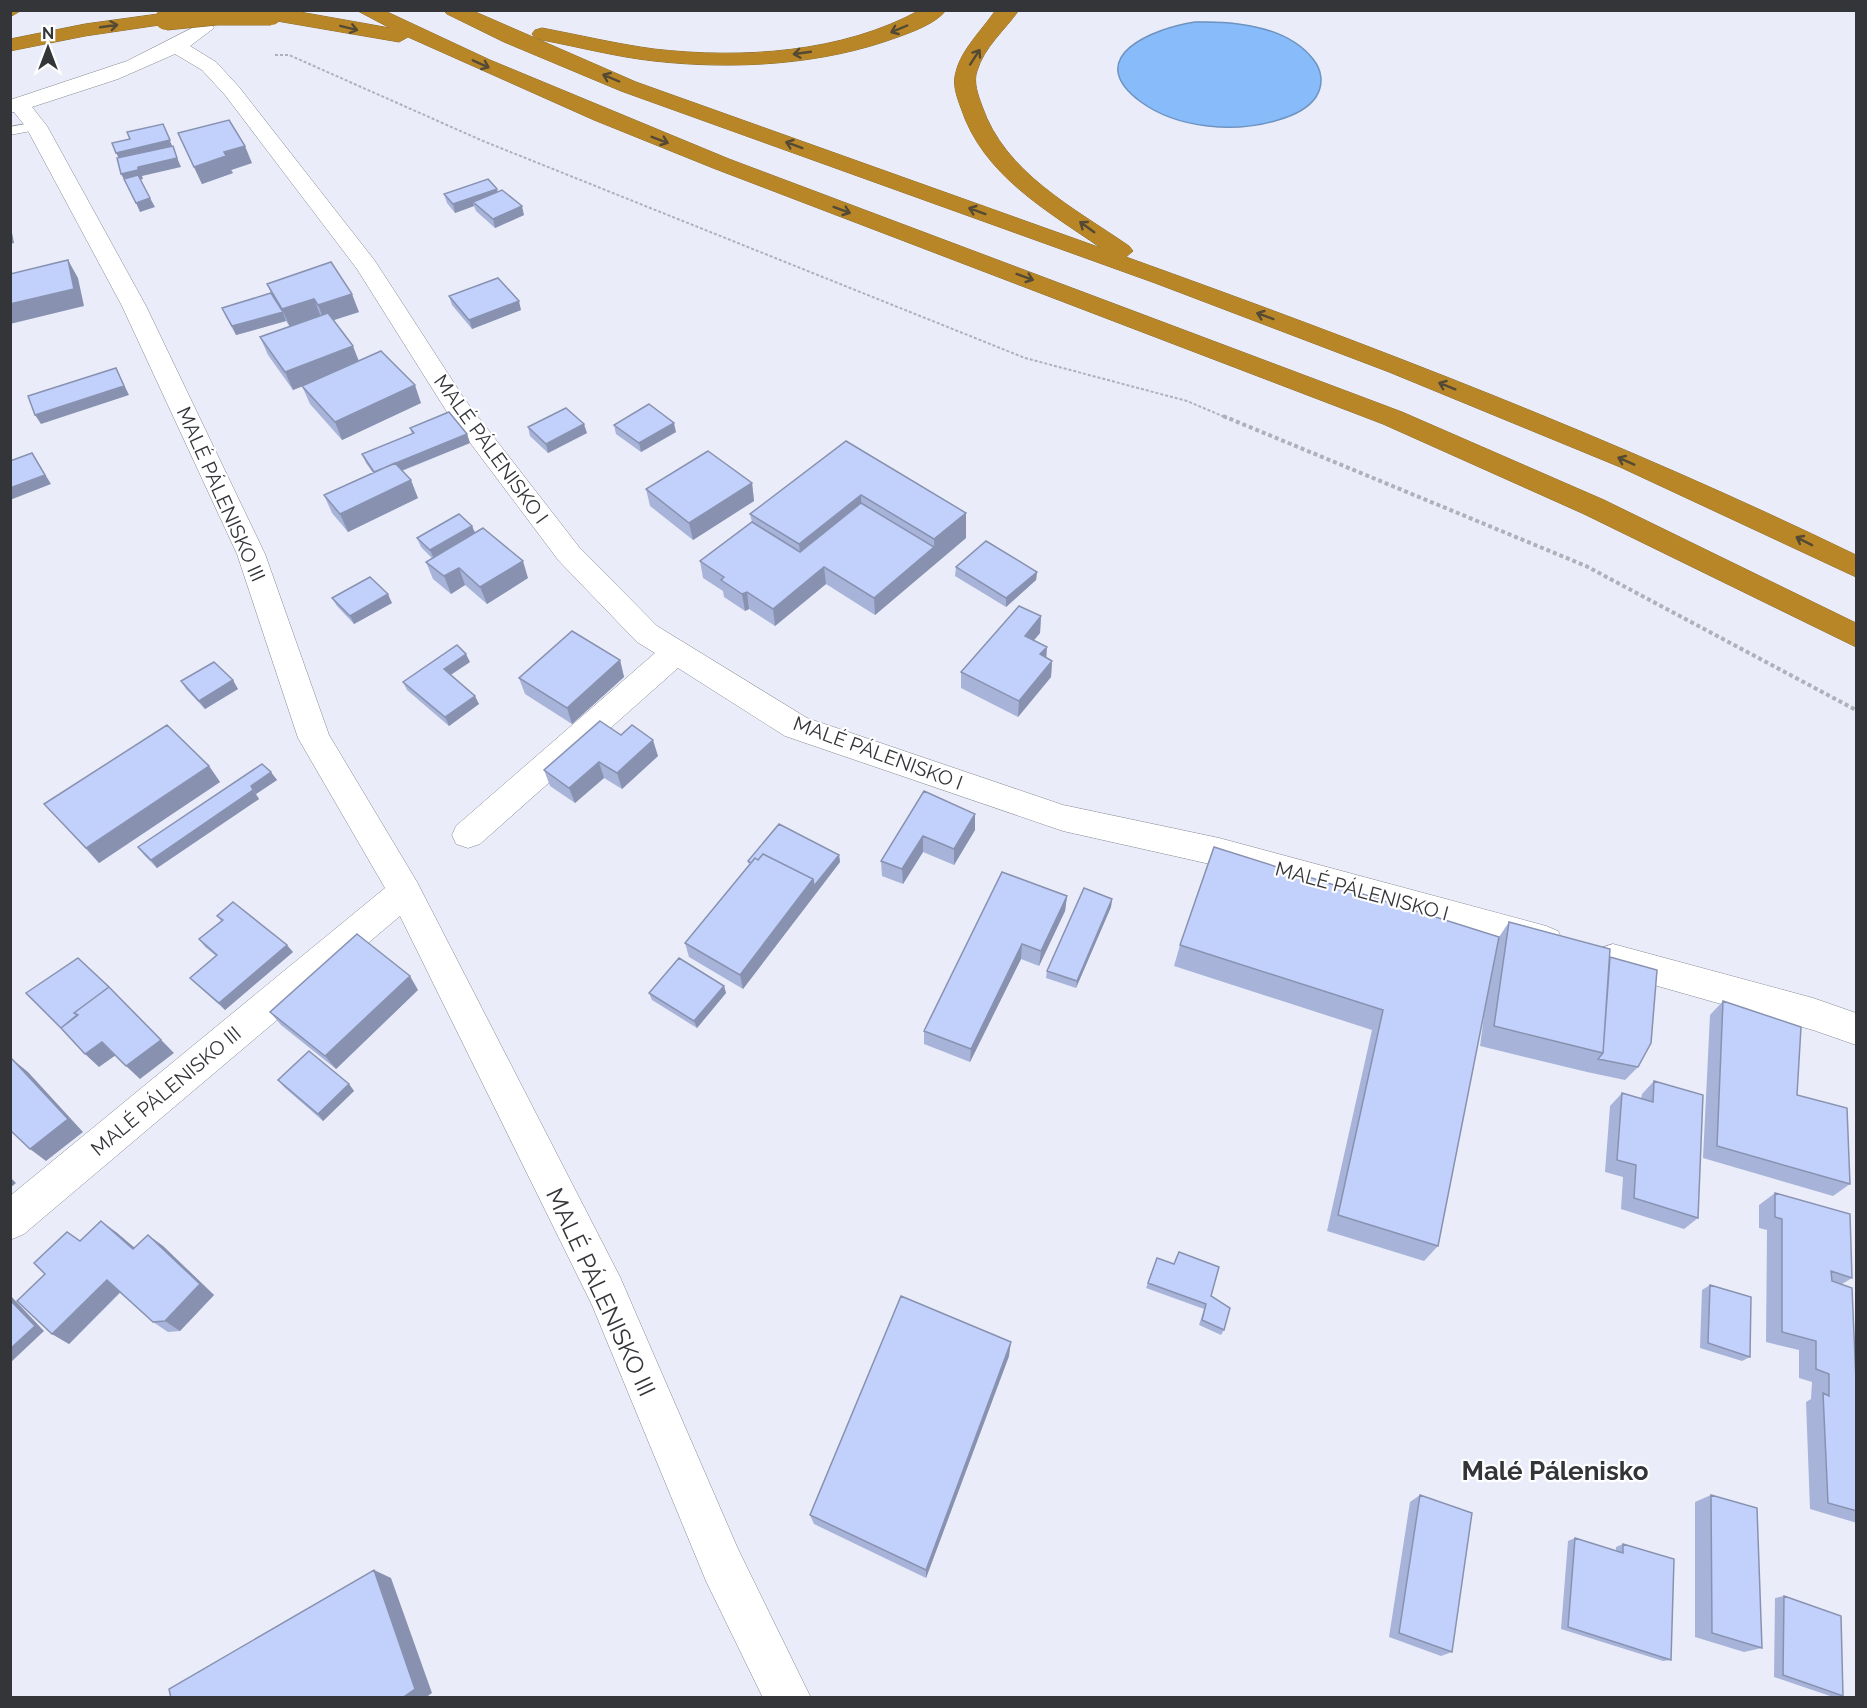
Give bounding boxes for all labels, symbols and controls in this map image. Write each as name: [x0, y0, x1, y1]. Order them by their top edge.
north arrow: [18, 18, 78, 78]
one-way arrow: [99, 21, 119, 32]
one-way arrow: [339, 23, 358, 35]
text: N: [42, 24, 54, 43]
one-way arrow: [890, 24, 909, 35]
one-way arrow: [793, 47, 813, 58]
one-way arrow: [969, 49, 981, 66]
one-way arrow: [471, 59, 489, 70]
one-way arrow: [602, 72, 621, 83]
one-way arrow: [650, 135, 669, 146]
one-way arrow: [785, 139, 804, 150]
one-way arrow: [832, 205, 851, 216]
one-way arrow: [969, 205, 987, 216]
one-way arrow: [1079, 221, 1095, 234]
one-way arrow: [1015, 273, 1034, 284]
one-way arrow: [1256, 309, 1274, 320]
street label: MALÉ PÁLENISKO I: [429, 370, 553, 528]
one-way arrow: [1438, 380, 1456, 391]
street label: MALÉ PÁLENISKO III: [172, 403, 270, 585]
one-way arrow: [1618, 455, 1636, 467]
one-way arrow: [1796, 535, 1814, 546]
street label: MALÉ PÁLENISKO I: [790, 711, 966, 795]
street label: MALÉ PÁLENISKO I: [1273, 856, 1451, 926]
street label: MALÉ PÁLENISKO III: [86, 1021, 246, 1161]
street label: MALÉ PÁLENISKO III: [540, 1183, 662, 1401]
district label: Malé Pálenisko: [1462, 1456, 1648, 1486]

